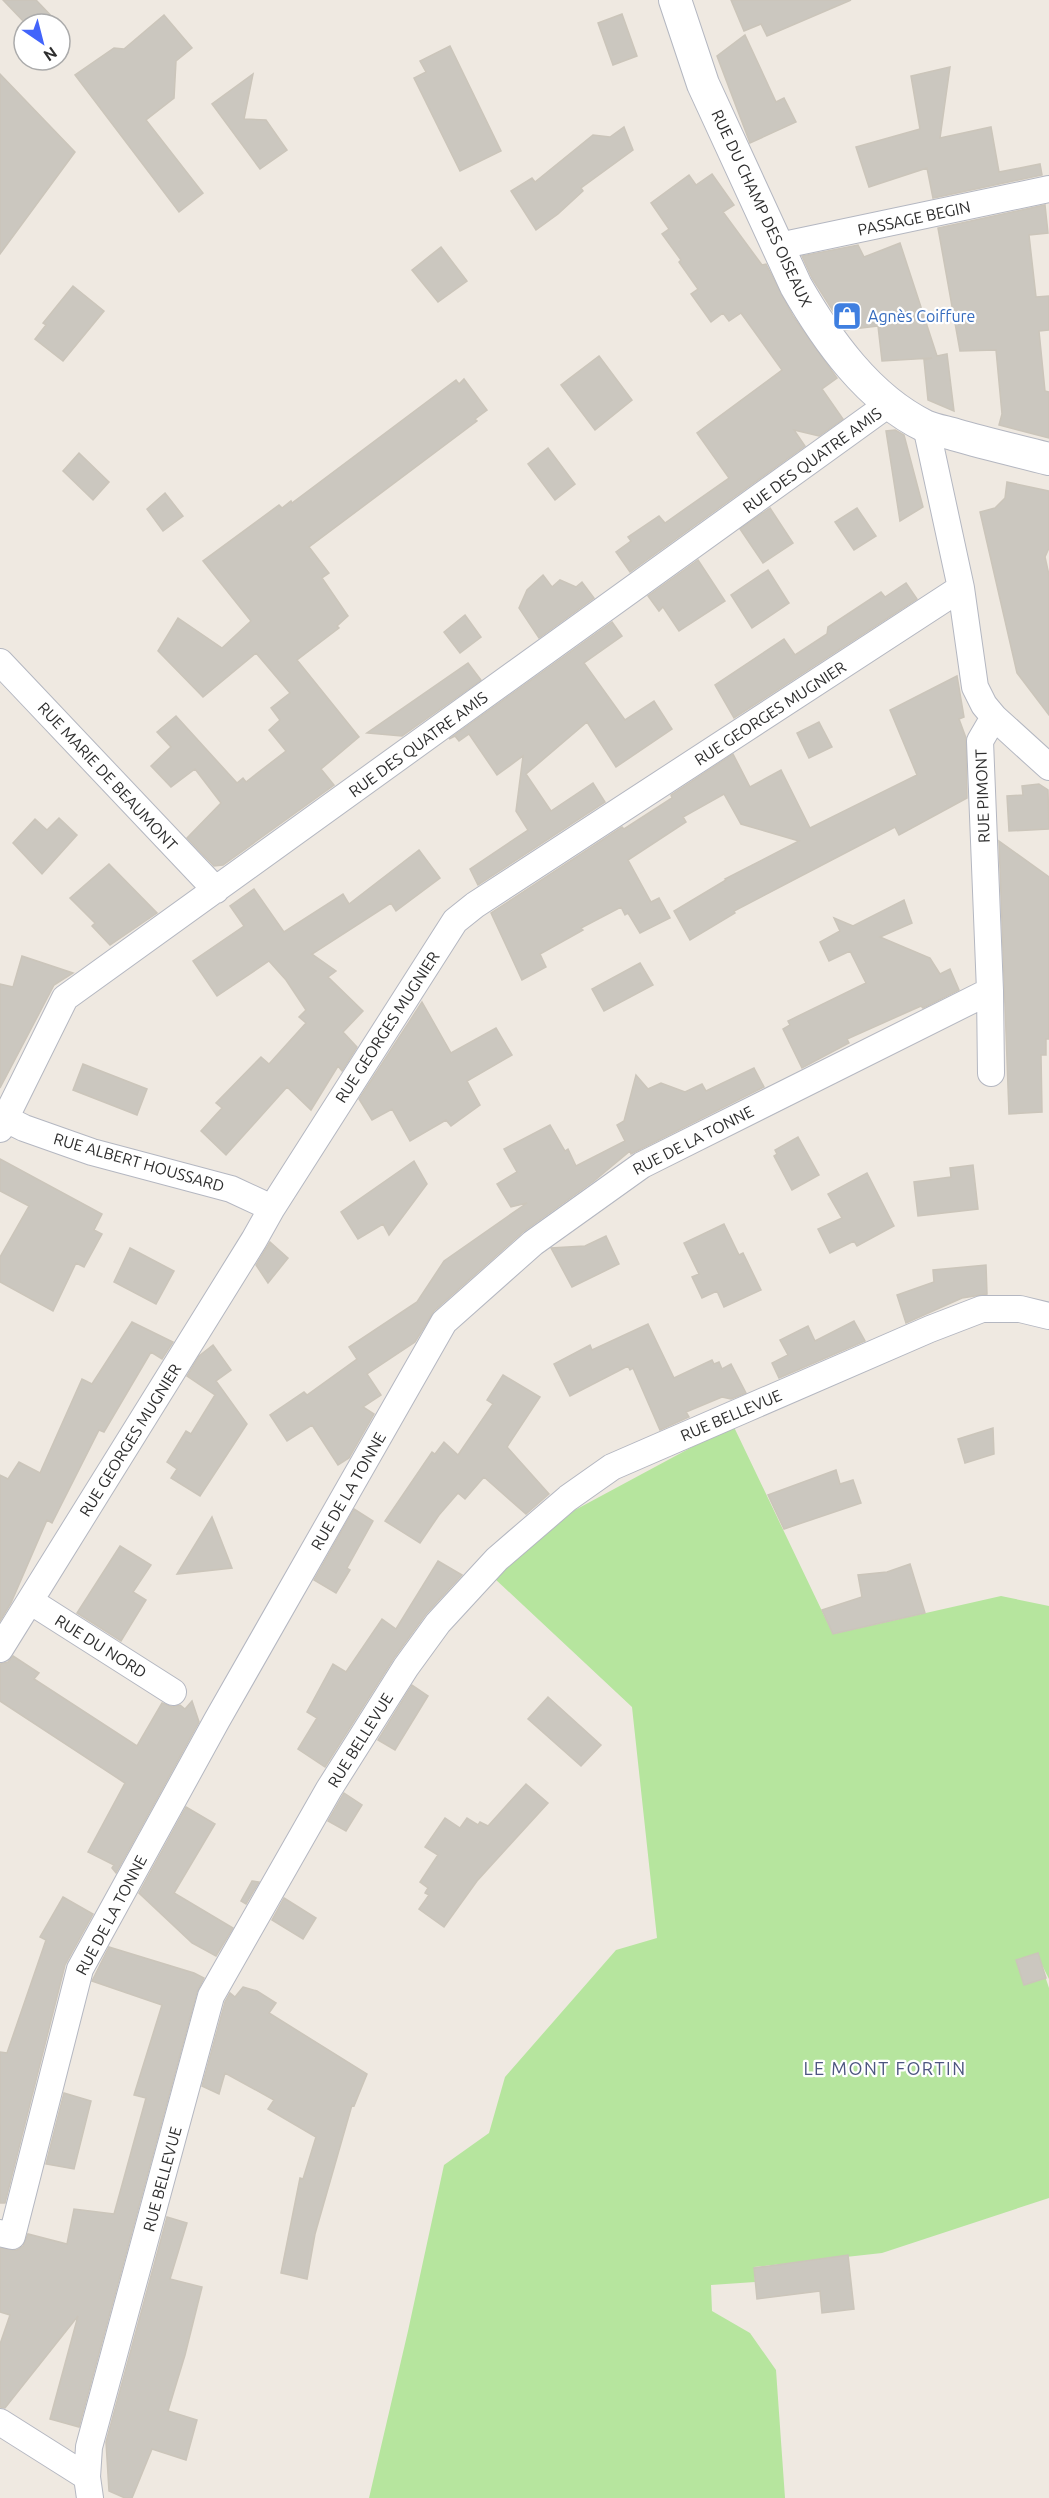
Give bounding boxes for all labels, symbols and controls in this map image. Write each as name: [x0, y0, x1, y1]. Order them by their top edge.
north arrow: [12, 12, 72, 72]
text: N: [41, 43, 61, 65]
street label: RUE DU CHAMP DES OISEAUX: [708, 107, 816, 310]
street label: PASSAGE BEGIN: [856, 197, 972, 239]
shop icon: Agnès Coiffure: [831, 300, 863, 332]
place label: Agnès Coiffure: [868, 307, 975, 325]
street label: RUE DES QUATRE AMIS: [739, 404, 885, 516]
street label: RUE GEORGES MUGNIER: [691, 657, 849, 769]
street label: RUE DES QUATRE AMIS: [345, 688, 491, 800]
street label: RUE MARIE DE BEAUMONT: [35, 698, 181, 854]
street label: RUE PIMONT: [971, 749, 993, 843]
street label: RUE GEORGES MUGNIER: [331, 948, 443, 1106]
street label: RUE DE LA TONNE: [630, 1102, 756, 1178]
street label: RUE ALBERT HOUSSARD: [52, 1129, 226, 1195]
street label: RUE GEORGES MUGNIER: [76, 1360, 184, 1520]
street label: RUE BELLEVUE: [678, 1386, 784, 1444]
street label: RUE DE LA TONNE: [307, 1429, 389, 1553]
street label: RUE DU NORD: [52, 1611, 150, 1681]
street label: RUE BELLEVUE: [324, 1689, 396, 1791]
street label: RUE DE LA TONNE: [72, 1852, 150, 1978]
district label: LE MONT FORTIN: [803, 2058, 967, 2078]
street label: RUE BELLEVUE: [139, 2124, 185, 2234]

